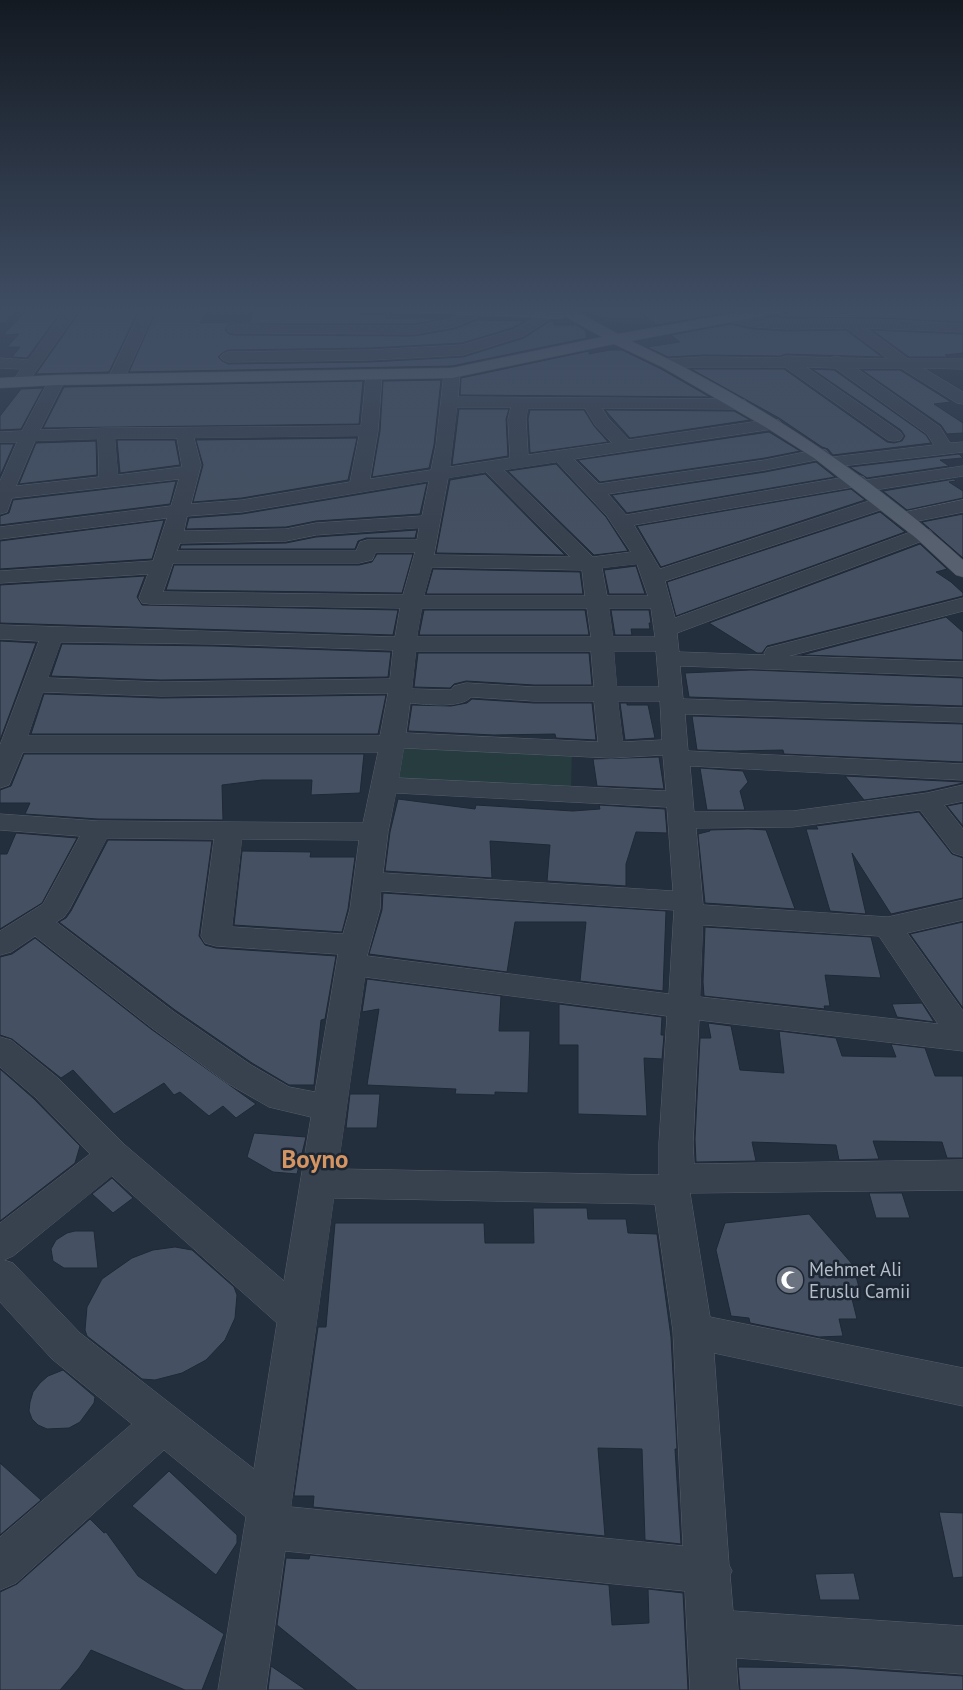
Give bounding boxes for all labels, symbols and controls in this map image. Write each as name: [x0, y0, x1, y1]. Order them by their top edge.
district label: Boyno: [282, 1143, 348, 1175]
place label: Mehmet Ali Eruslu Camii: [809, 1257, 910, 1303]
mosque icon: Mehmet Ali Eruslu Camii: [775, 1265, 805, 1295]

